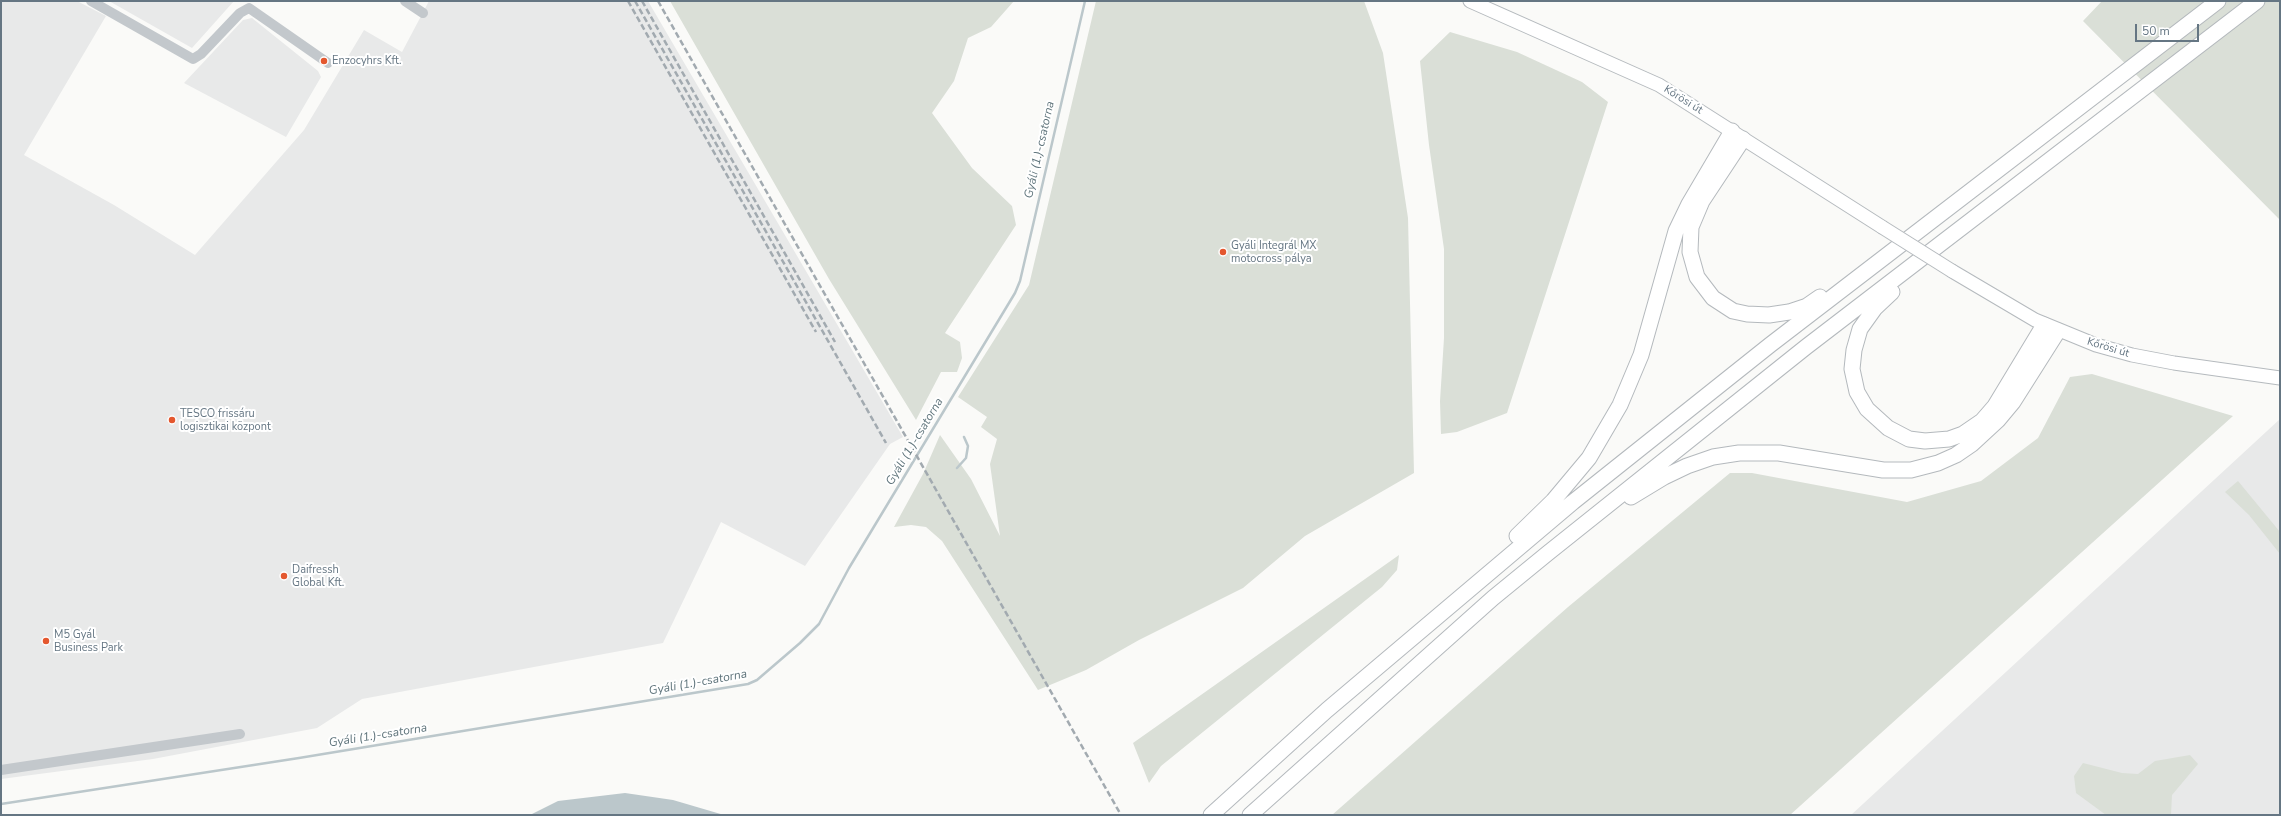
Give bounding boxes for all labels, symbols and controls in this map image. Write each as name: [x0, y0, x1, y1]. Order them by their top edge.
scale bar: [2137, 16, 2201, 42]
text: 50 m: [2142, 23, 2170, 39]
place label: Enzocyhrs Kft.: [332, 54, 401, 68]
marker: Enzocyhrs Kft.: [319, 56, 329, 66]
street label: Kőrösi út: [1661, 83, 1705, 117]
water label: Gyáli (1.)-csatorna: [1022, 100, 1058, 200]
place label: Gyáli Integrál MX motocross pálya: [1231, 239, 1317, 265]
marker: Gyáli Integrál MX motocross pálya: [1218, 247, 1228, 257]
street label: Kőrösi út: [2085, 335, 2131, 361]
water label: Gyáli (1.)-csatorna: [883, 396, 947, 488]
place label: TESCO frissáru logisztikai központ: [180, 407, 271, 433]
marker: TESCO frissáru logisztikai központ: [167, 415, 177, 425]
place label: Daifressh Global Kft.: [292, 563, 344, 589]
marker: Daifressh Global Kft.: [279, 571, 289, 581]
place label: M5 Gyál Business Park: [54, 628, 123, 654]
marker: M5 Gyál Business Park: [41, 636, 51, 646]
water label: Gyáli (1.)-csatorna: [648, 667, 748, 699]
water label: Gyáli (1.)-csatorna: [328, 721, 428, 751]

